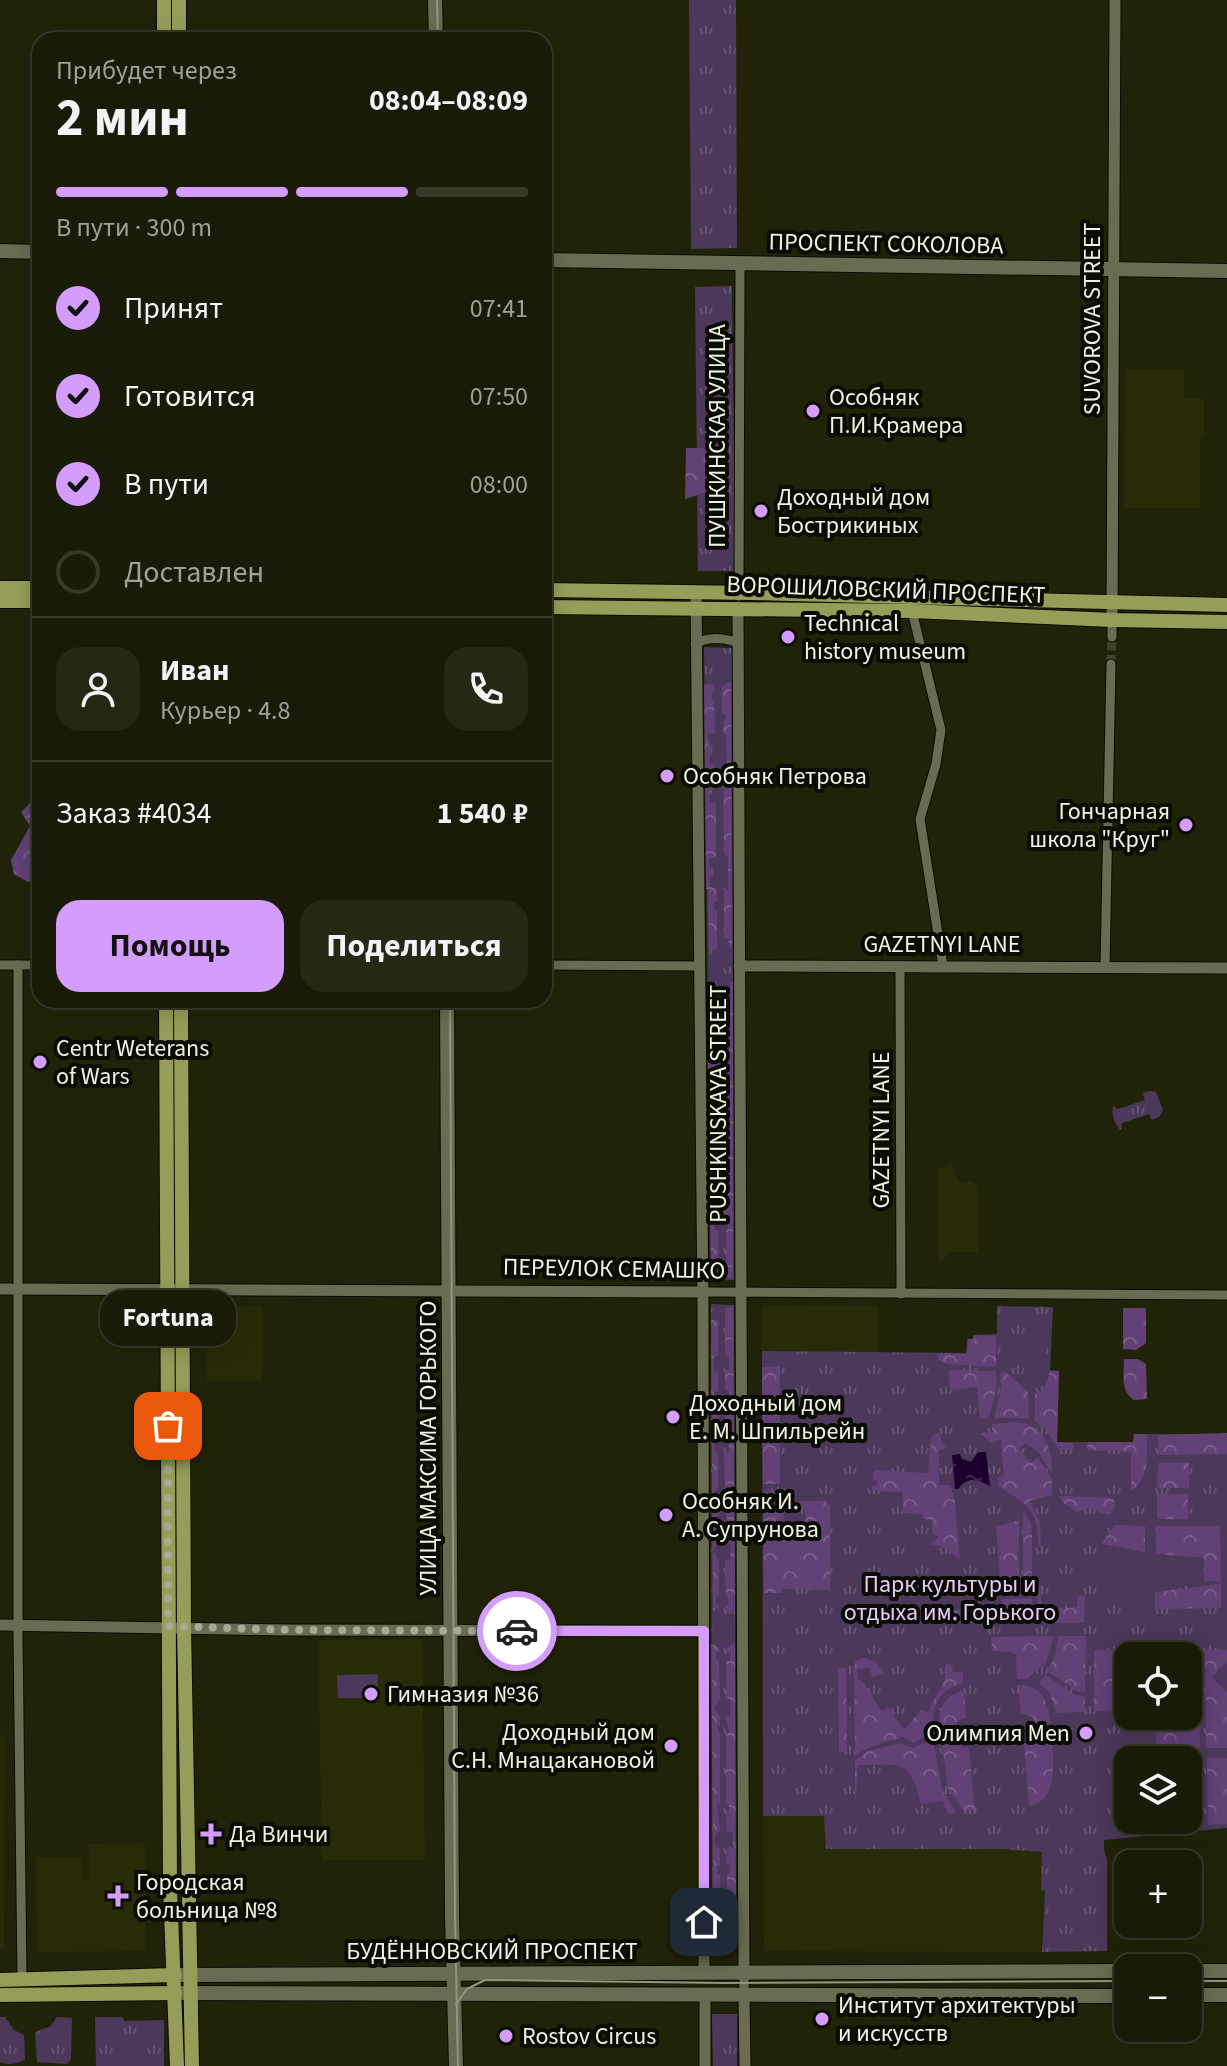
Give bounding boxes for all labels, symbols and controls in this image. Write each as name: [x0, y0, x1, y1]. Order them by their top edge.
text: Прибудет через: [56, 52, 237, 89]
text: 08:04–08:09: [369, 79, 528, 122]
text: 2 мин: [56, 82, 189, 156]
text: В пути · 300 m: [56, 209, 212, 246]
street label: SUVOROVA STREET: [1075, 223, 1110, 415]
street label: ПРОСПЕКТ СОКОЛОВА: [768, 224, 1004, 264]
icon: check: [56, 286, 100, 330]
text: Принят: [124, 287, 223, 330]
text: 07:41: [470, 290, 528, 327]
street label: ПУШКИНСКАЯ УЛИЦА: [700, 324, 735, 548]
icon: check: [56, 374, 100, 418]
text: Готовится: [124, 375, 256, 418]
text: 07:50: [470, 378, 528, 415]
place label: Особняк П.И.Крамера: [829, 380, 963, 443]
marker: Особняк П.И.Крамера: [804, 402, 822, 420]
icon: check: [56, 462, 100, 506]
text: В пути: [124, 463, 209, 506]
text: 08:00: [470, 466, 528, 503]
place label: Доходный дом Бострикиных: [777, 480, 930, 543]
marker: Доходный дом Бострикиных: [752, 502, 770, 520]
text: Доставлен: [124, 551, 264, 594]
street label: ВОРОШИЛОВСКИЙ ПРОСПЕКТ: [726, 567, 1046, 613]
place label: Technical history museum: [804, 606, 966, 669]
marker: Technical history museum: [779, 628, 797, 646]
button: person: [56, 647, 140, 731]
button: phone: [444, 647, 528, 731]
text: Иван: [160, 649, 229, 692]
text: Курьер · 4.8: [160, 692, 290, 729]
place label: Особняк Петрова: [683, 759, 867, 794]
marker: Особняк Петрова: [658, 767, 676, 785]
text: Заказ #4034: [56, 792, 212, 835]
text: 1 540 ₽: [437, 792, 528, 835]
place label: Гончарная школа "Круг": [1029, 794, 1170, 857]
marker: Гончарная школа "Круг": [1177, 816, 1195, 834]
button: Помощь: [56, 900, 284, 992]
button: Поделиться: [300, 900, 528, 992]
street label: GAZETNYI LANE: [863, 927, 1021, 962]
street label: PUSHKINSKAYA STREET: [701, 985, 736, 1223]
place label: Centr Weterans of Wars: [56, 1031, 209, 1094]
street label: GAZETNYI LANE: [864, 1051, 899, 1209]
marker: Centr Weterans of Wars: [31, 1053, 49, 1071]
street label: ПЕРЕУЛОК СЕМАШКО: [503, 1250, 725, 1288]
callout: Fortuna: [100, 1290, 236, 1346]
text: Fortuna: [122, 1299, 214, 1336]
street label: УЛИЦА МАКСИМА ГОРЬКОГО: [411, 1300, 446, 1596]
place label: Доходный дом Е. М. Шпильрейн: [689, 1386, 865, 1449]
pin: [134, 1392, 202, 1460]
icon: bag: [146, 1404, 190, 1448]
marker: Доходный дом Е. М. Шпильрейн: [664, 1408, 682, 1426]
place label: Особняк И. А. Супрунова: [682, 1484, 819, 1547]
marker: Особняк И. А. Супрунова: [657, 1506, 675, 1524]
park label: Парк культуры и отдыха им. Горького: [844, 1567, 1056, 1630]
courier: [477, 1591, 557, 1671]
icon: car: [495, 1609, 539, 1653]
map controls: [1114, 1642, 1202, 2042]
button: locate: [1114, 1642, 1202, 1730]
place label: Гимназия №36: [387, 1677, 539, 1712]
marker: Гимназия №36: [362, 1685, 380, 1703]
place label: Доходный дом С.Н. Мнацакановой: [451, 1715, 655, 1778]
place label: Олимпия Men: [926, 1716, 1070, 1751]
marker: Олимпия Men: [1077, 1724, 1095, 1742]
marker: Доходный дом С.Н. Мнацакановой: [662, 1737, 680, 1755]
button: layers: [1114, 1746, 1202, 1834]
place label: Да Винчи: [229, 1817, 328, 1852]
marker: Да Винчи: [200, 1823, 222, 1845]
button: +: [1114, 1850, 1202, 1938]
place label: Городская больница №8: [136, 1865, 277, 1928]
marker: Городская больница №8: [107, 1885, 129, 1907]
pin: [670, 1888, 738, 1956]
icon: home: [682, 1900, 726, 1944]
street label: БУДЁННОВСКИЙ ПРОСПЕКТ: [346, 1934, 638, 1969]
button: −: [1114, 1954, 1202, 2042]
place label: Институт архитектуры и искусств: [838, 1988, 1076, 2051]
marker: Институт архитектуры и искусств: [813, 2010, 831, 2028]
place label: Rostov Circus: [522, 2019, 656, 2054]
marker: Rostov Circus: [497, 2027, 515, 2045]

